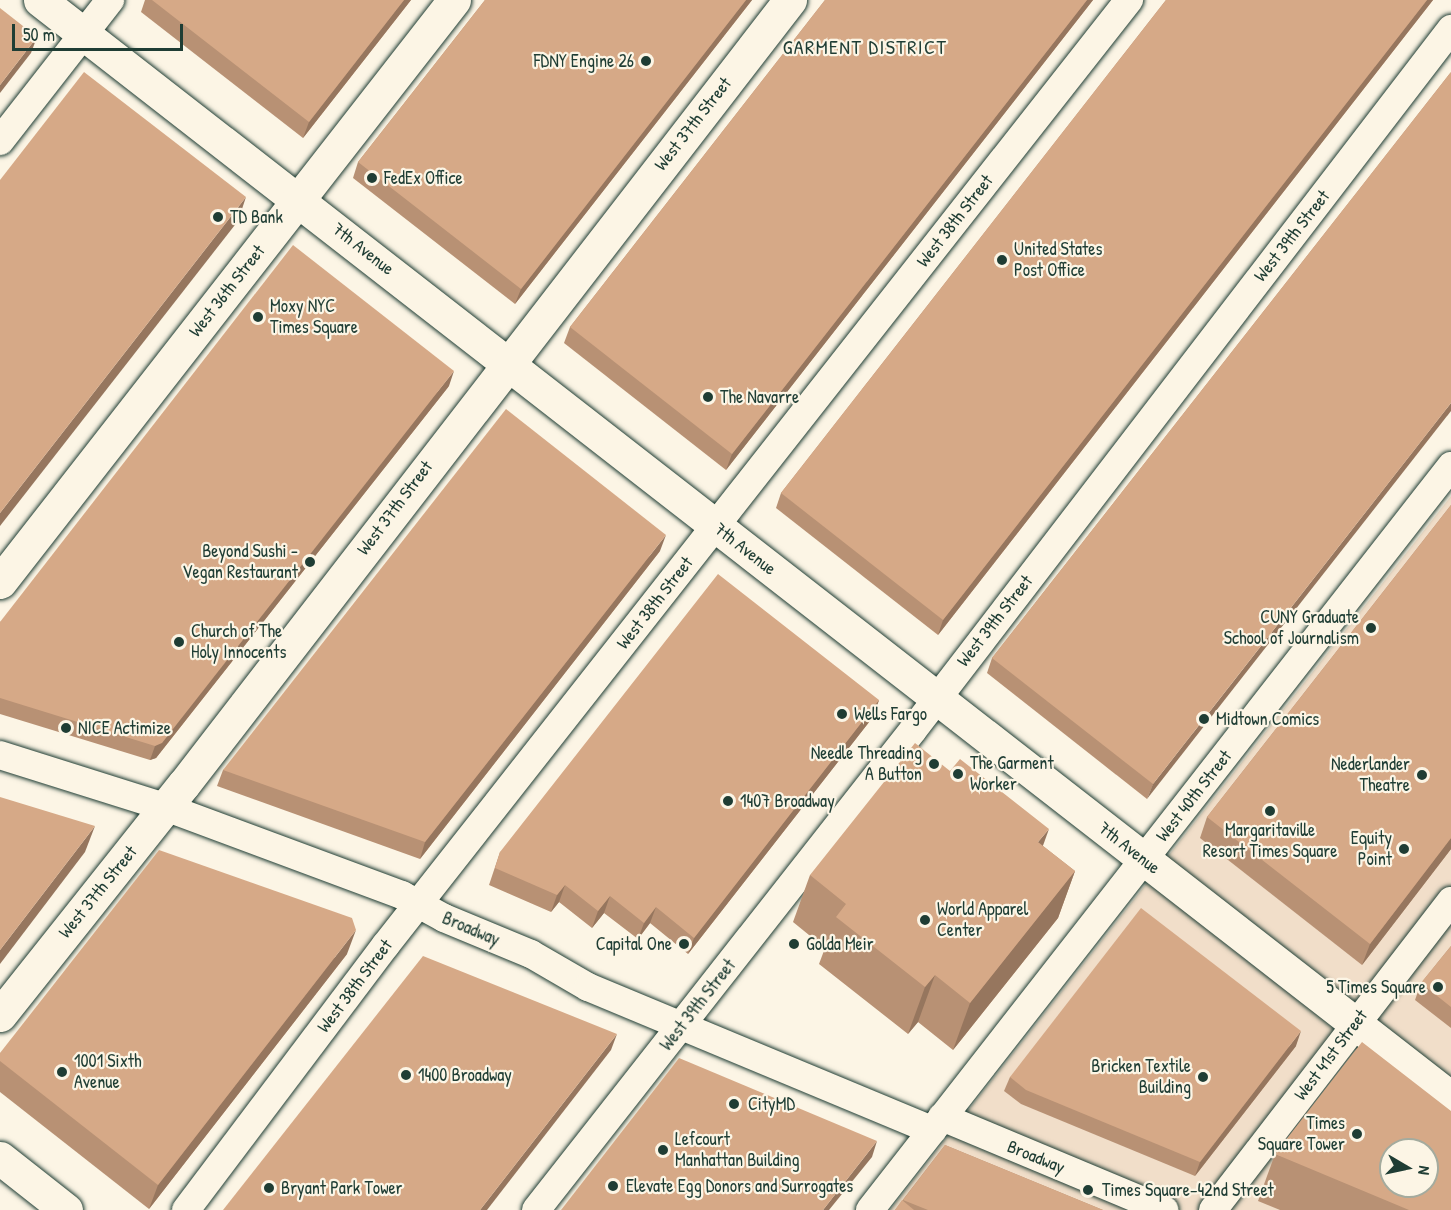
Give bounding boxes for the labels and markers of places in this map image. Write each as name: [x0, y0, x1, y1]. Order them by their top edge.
place label: FDNY Engine 26: [534, 50, 634, 72]
marker: FDNY Engine 26: [639, 54, 653, 68]
place label: FedEx Office: [384, 167, 463, 189]
marker: FedEx Office: [365, 171, 379, 185]
place label: TD Bank: [230, 206, 283, 228]
marker: TD Bank: [211, 210, 225, 224]
place label: United States Post Office: [1014, 239, 1102, 282]
marker: United States Post Office: [995, 253, 1009, 267]
place label: Moxy NYC Times Square: [270, 296, 358, 338]
marker: Moxy NYC Times Square: [251, 310, 265, 324]
place label: The Navarre: [720, 386, 799, 408]
marker: The Navarre: [701, 390, 715, 404]
place label: Beyond Sushi - Vegan Restaurant: [182, 541, 298, 584]
marker: Beyond Sushi - Vegan Restaurant: [303, 555, 317, 569]
place label: CUNY Graduate School of Journalism: [1224, 607, 1359, 650]
place label: Church of The Holy Innocents: [191, 621, 286, 664]
marker: CUNY Graduate School of Journalism: [1364, 621, 1378, 635]
marker: Church of The Holy Innocents: [172, 635, 186, 649]
place label: Wells Fargo: [854, 703, 927, 725]
marker: Wells Fargo: [835, 707, 849, 721]
place label: Midtown Comics: [1216, 708, 1319, 730]
marker: Midtown Comics: [1197, 712, 1211, 726]
place label: NICE Actimize: [78, 717, 171, 739]
marker: NICE Actimize: [59, 721, 73, 735]
place label: Needle Threading A Button: [811, 743, 922, 786]
place label: The Garment Worker: [970, 753, 1054, 795]
place label: Nederlander Theatre: [1331, 754, 1410, 796]
marker: Needle Threading A Button: [927, 757, 941, 771]
marker: The Garment Worker: [951, 767, 965, 781]
marker: Nederlander Theatre: [1415, 768, 1429, 782]
place label: 1407 Broadway: [740, 790, 835, 812]
marker: 1407 Broadway: [721, 794, 735, 808]
marker: Margaritaville Resort Times Square: [1263, 804, 1277, 818]
place label: Margaritaville Resort Times Square: [1203, 820, 1337, 862]
place label: Equity Point: [1351, 828, 1392, 870]
marker: Equity Point: [1397, 842, 1411, 856]
place label: World Apparel Center: [937, 899, 1028, 942]
marker: World Apparel Center: [918, 913, 932, 927]
place label: Capital One: [596, 933, 672, 955]
place label: Golda Meir: [806, 933, 874, 955]
marker: Capital One: [677, 937, 691, 951]
marker: Golda Meir: [787, 937, 801, 951]
place label: 5 Times Square: [1326, 976, 1426, 998]
marker: 5 Times Square: [1431, 980, 1445, 994]
place label: 1001 Sixth Avenue: [74, 1051, 141, 1094]
place label: Bricken Textile Building: [1091, 1056, 1191, 1098]
place label: 1400 Broadway: [418, 1064, 512, 1086]
marker: 1001 Sixth Avenue: [55, 1065, 69, 1079]
marker: 1400 Broadway: [399, 1068, 413, 1082]
marker: Bricken Textile Building: [1196, 1070, 1210, 1084]
place label: CityMD: [748, 1093, 795, 1115]
marker: CityMD: [725, 1095, 743, 1113]
place label: Times Square Tower: [1258, 1113, 1345, 1156]
marker: Times Square Tower: [1350, 1127, 1364, 1141]
place label: Lefcourt Manhattan Building: [675, 1129, 800, 1172]
marker: Lefcourt Manhattan Building: [656, 1143, 670, 1157]
place label: Elevate Egg Donors and Surrogates: [626, 1175, 853, 1197]
place label: Bryant Park Tower: [281, 1177, 403, 1199]
marker: Elevate Egg Donors and Surrogates: [604, 1177, 622, 1195]
place label: Times Square–42nd Street: [1102, 1179, 1274, 1201]
marker: Bryant Park Tower: [262, 1181, 276, 1195]
marker: Times Square–42nd Street: [1079, 1181, 1097, 1199]

